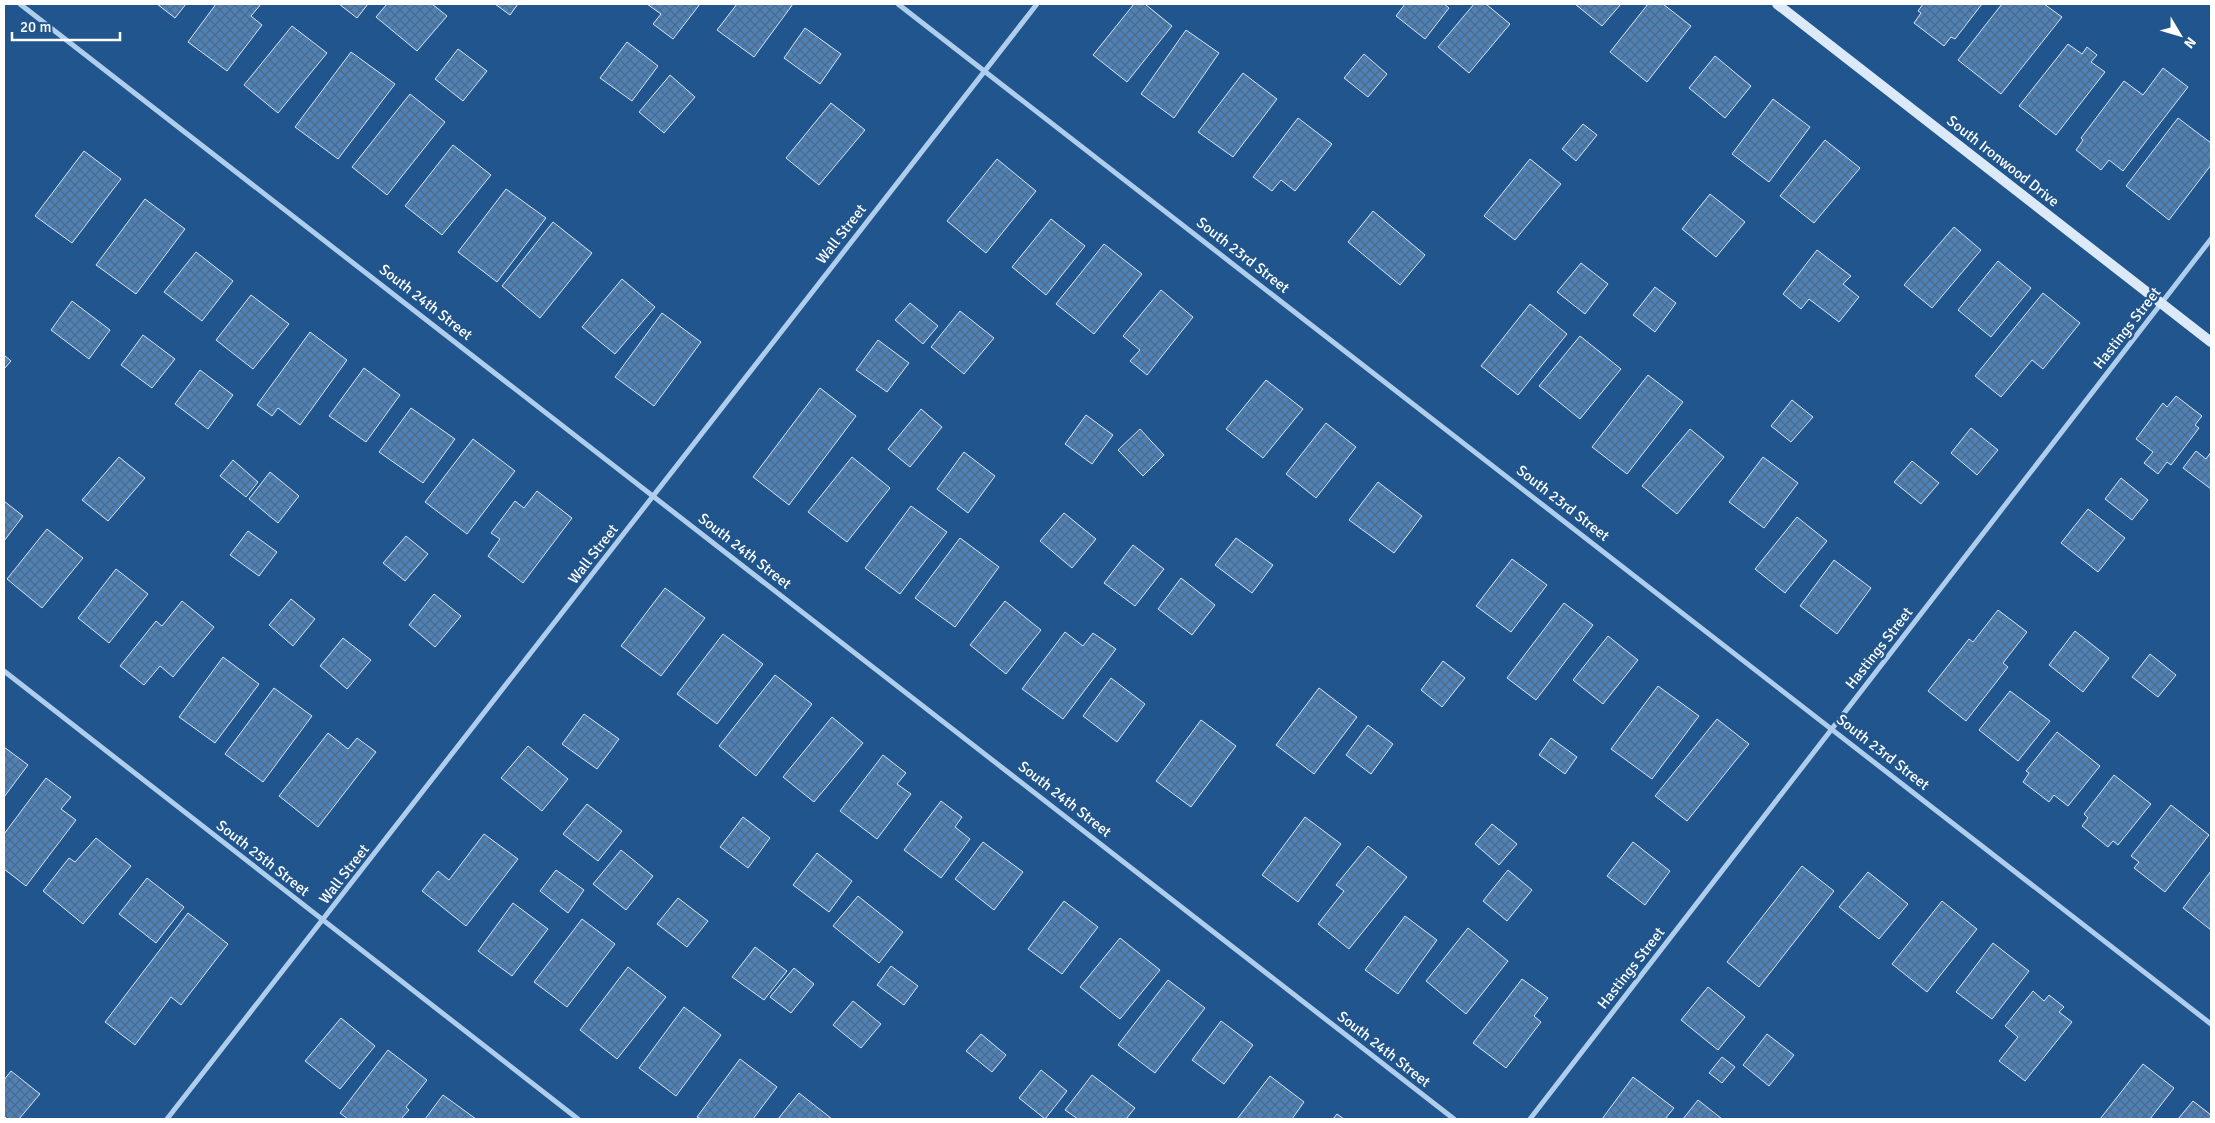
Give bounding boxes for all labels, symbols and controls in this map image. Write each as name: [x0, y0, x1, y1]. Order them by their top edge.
scale bar: [12, 10, 120, 42]
north arrow: [2155, 10, 2205, 60]
text: 20 m: [20, 18, 51, 36]
text: N: [2180, 34, 2200, 52]
street label: South Ironwood Drive: [1943, 112, 2063, 210]
street label: Wall Street: [812, 201, 870, 267]
street label: South 23rd Street: [1193, 213, 1293, 297]
street label: South 24th Street: [376, 260, 476, 344]
street label: Hastings Street: [2090, 284, 2164, 372]
street label: South 23rd Street: [1513, 461, 1613, 545]
street label: South 24th Street: [695, 509, 795, 593]
street label: Wall Street: [564, 521, 622, 587]
street label: Hastings Street: [1842, 604, 1916, 692]
street label: South 23rd Street: [1833, 710, 1933, 794]
street label: South 24th Street: [1015, 757, 1115, 841]
street label: South 25th Street: [213, 816, 313, 900]
street label: Wall Street: [315, 841, 373, 907]
street label: Hastings Street: [1594, 924, 1668, 1012]
street label: South 24th Street: [1334, 1007, 1434, 1091]

